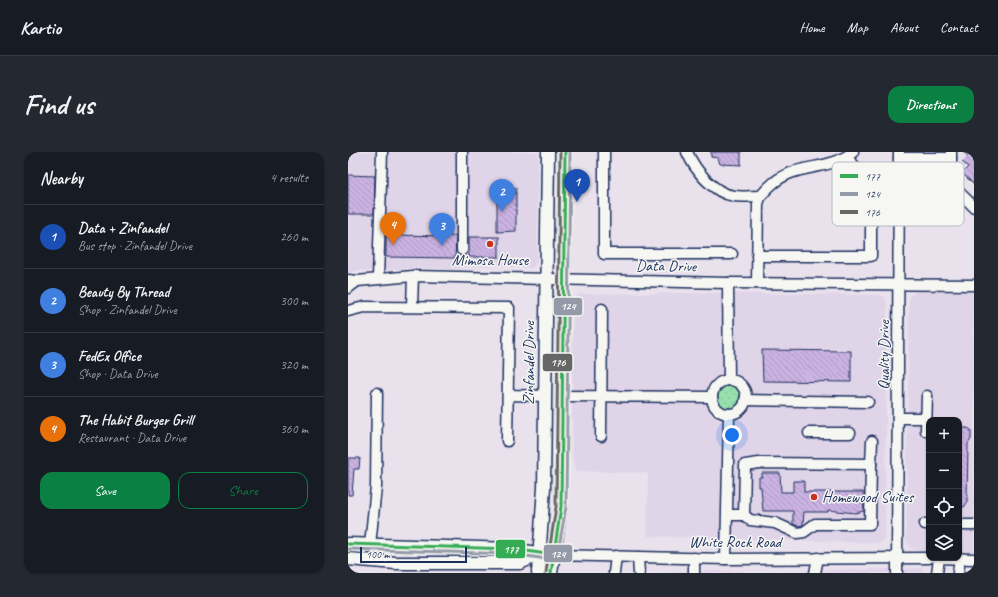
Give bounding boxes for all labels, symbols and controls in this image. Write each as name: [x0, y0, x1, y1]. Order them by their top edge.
text: Kartio: [20, 16, 61, 40]
text: Home: [799, 19, 825, 36]
text: Map: [847, 19, 868, 36]
text: About: [890, 19, 918, 36]
text: Contact: [940, 19, 978, 36]
button: Directions: [888, 86, 974, 123]
text: Find us: [24, 87, 94, 122]
legend: [832, 162, 964, 226]
text: Nearby: [40, 168, 83, 189]
pin: 1: [564, 169, 590, 202]
text: 177: [865, 169, 881, 183]
text: 4 results: [270, 170, 308, 186]
pin: 2: [489, 179, 515, 212]
text: 124: [865, 187, 881, 201]
text: 176: [865, 205, 881, 219]
pin: 4: [380, 212, 406, 245]
pin: 3: [429, 213, 455, 246]
text: Data + Zinfandel: [78, 219, 167, 238]
text: 1: [50, 229, 56, 245]
text: 260 m: [280, 229, 308, 245]
text: Bus stop · Zinfandel Drive: [78, 238, 192, 254]
marker: Mimosa House: [485, 239, 495, 249]
place label: Mimosa House: [452, 250, 530, 270]
street label: Data Drive: [636, 255, 698, 277]
text: Beauty By Thread: [78, 283, 169, 302]
text: 2: [50, 293, 56, 309]
text: 300 m: [280, 293, 308, 309]
line badge: 124: [553, 297, 583, 316]
text: 124: [561, 299, 577, 313]
text: Shop · Zinfandel Drive: [78, 302, 177, 318]
street label: Quality Drive: [874, 318, 894, 390]
street label: Zinfandel Drive: [519, 319, 539, 405]
text: FedEx Office: [78, 347, 141, 366]
line badge: 176: [542, 353, 573, 372]
text: 176: [550, 355, 566, 369]
text: 3: [50, 357, 56, 373]
text: 320 m: [280, 357, 308, 373]
text: Shop · Data Drive: [78, 366, 158, 382]
text: The Habit Burger Grill: [78, 411, 193, 430]
map controls: [926, 417, 962, 561]
button: +: [926, 417, 962, 453]
text: 4: [50, 421, 56, 437]
text: 360 m: [280, 421, 308, 437]
your location: [722, 425, 742, 445]
text: Restaurant · Data Drive: [78, 430, 186, 446]
button: −: [926, 453, 962, 489]
button: Save: [40, 472, 170, 509]
button: Share: [178, 472, 308, 509]
place label: Homewood Suites: [822, 487, 915, 507]
button: locate: [926, 489, 962, 525]
marker: Homewood Suites: [809, 492, 819, 502]
button: layers: [926, 525, 962, 561]
street label: White Rock Road: [689, 532, 784, 552]
line badge: 177: [495, 539, 526, 559]
text: 177: [504, 542, 519, 556]
line badge: 124: [543, 544, 573, 563]
scale bar: [360, 545, 467, 564]
text: 100 m: [366, 547, 390, 561]
text: 124: [551, 547, 567, 561]

